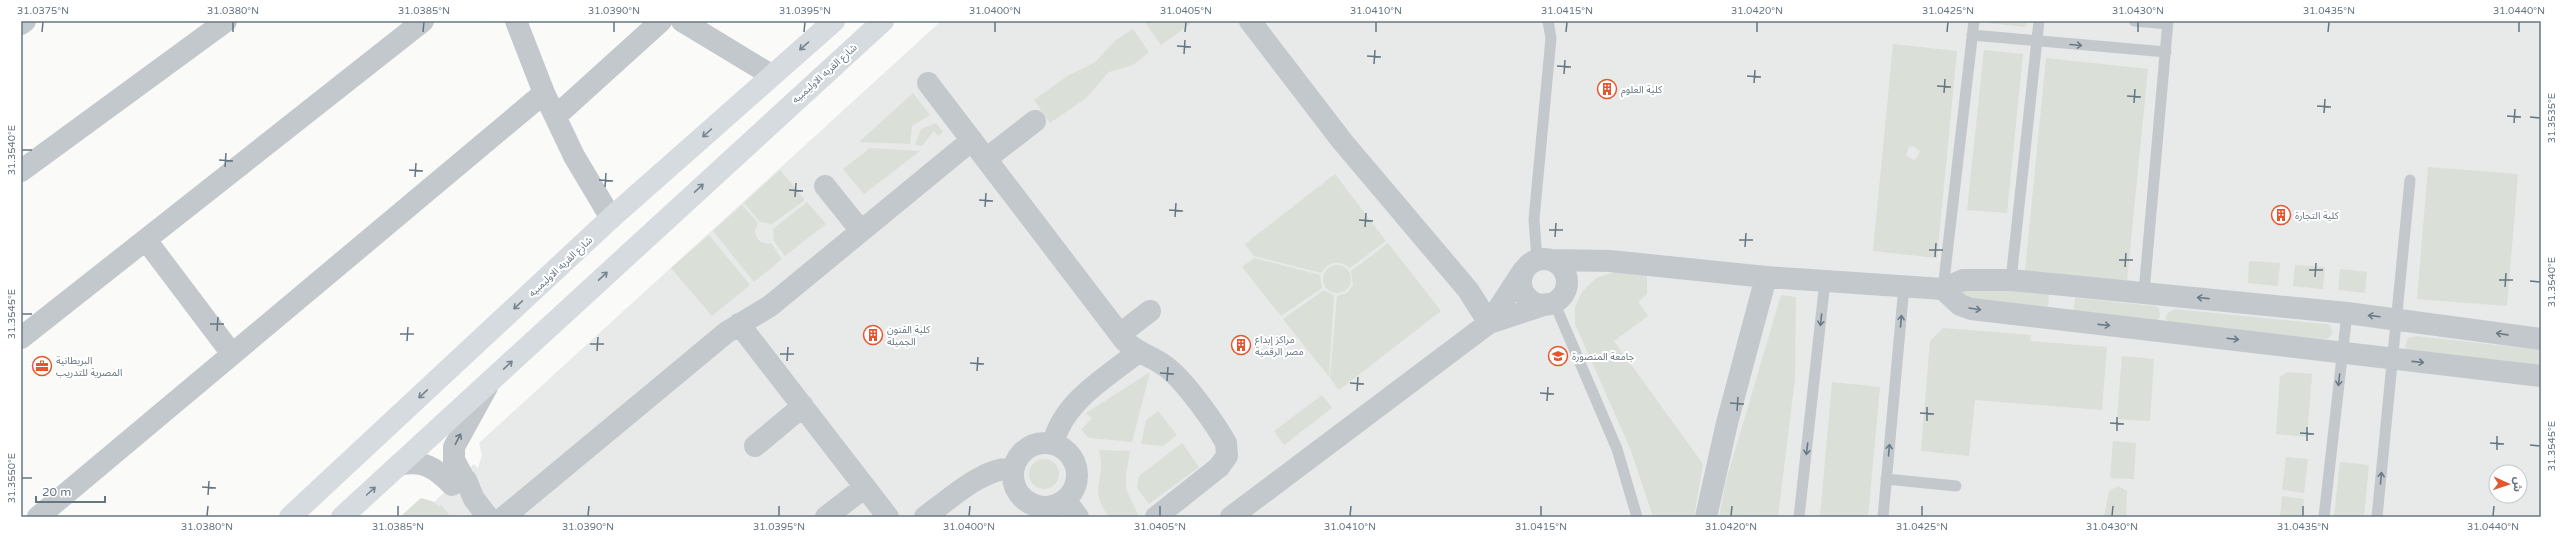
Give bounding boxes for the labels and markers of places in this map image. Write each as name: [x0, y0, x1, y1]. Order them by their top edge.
building icon: كلية العلوم: [1596, 78, 1618, 100]
place label: كلية العلوم: [1621, 84, 1663, 98]
building icon: كلية التجارة: [2270, 204, 2292, 226]
place label: كلية التجارة: [2295, 210, 2340, 222]
building icon: كلية الفنون الجميلة: [862, 324, 884, 346]
place label: كلية الفنون الجميلة: [887, 324, 931, 348]
building icon: مراكز إبداع مصر الرقمية: [1230, 334, 1252, 356]
place label: مراكز إبداع مصر الرقمية: [1255, 334, 1304, 358]
school or university icon: جامعة المنصورة: [1547, 345, 1569, 367]
place label: جامعة المنصورة: [1572, 351, 1635, 363]
office icon: البريطانية المصرية للتدريب: [31, 355, 53, 377]
place label: البريطانية المصرية للتدريب: [56, 355, 122, 379]

